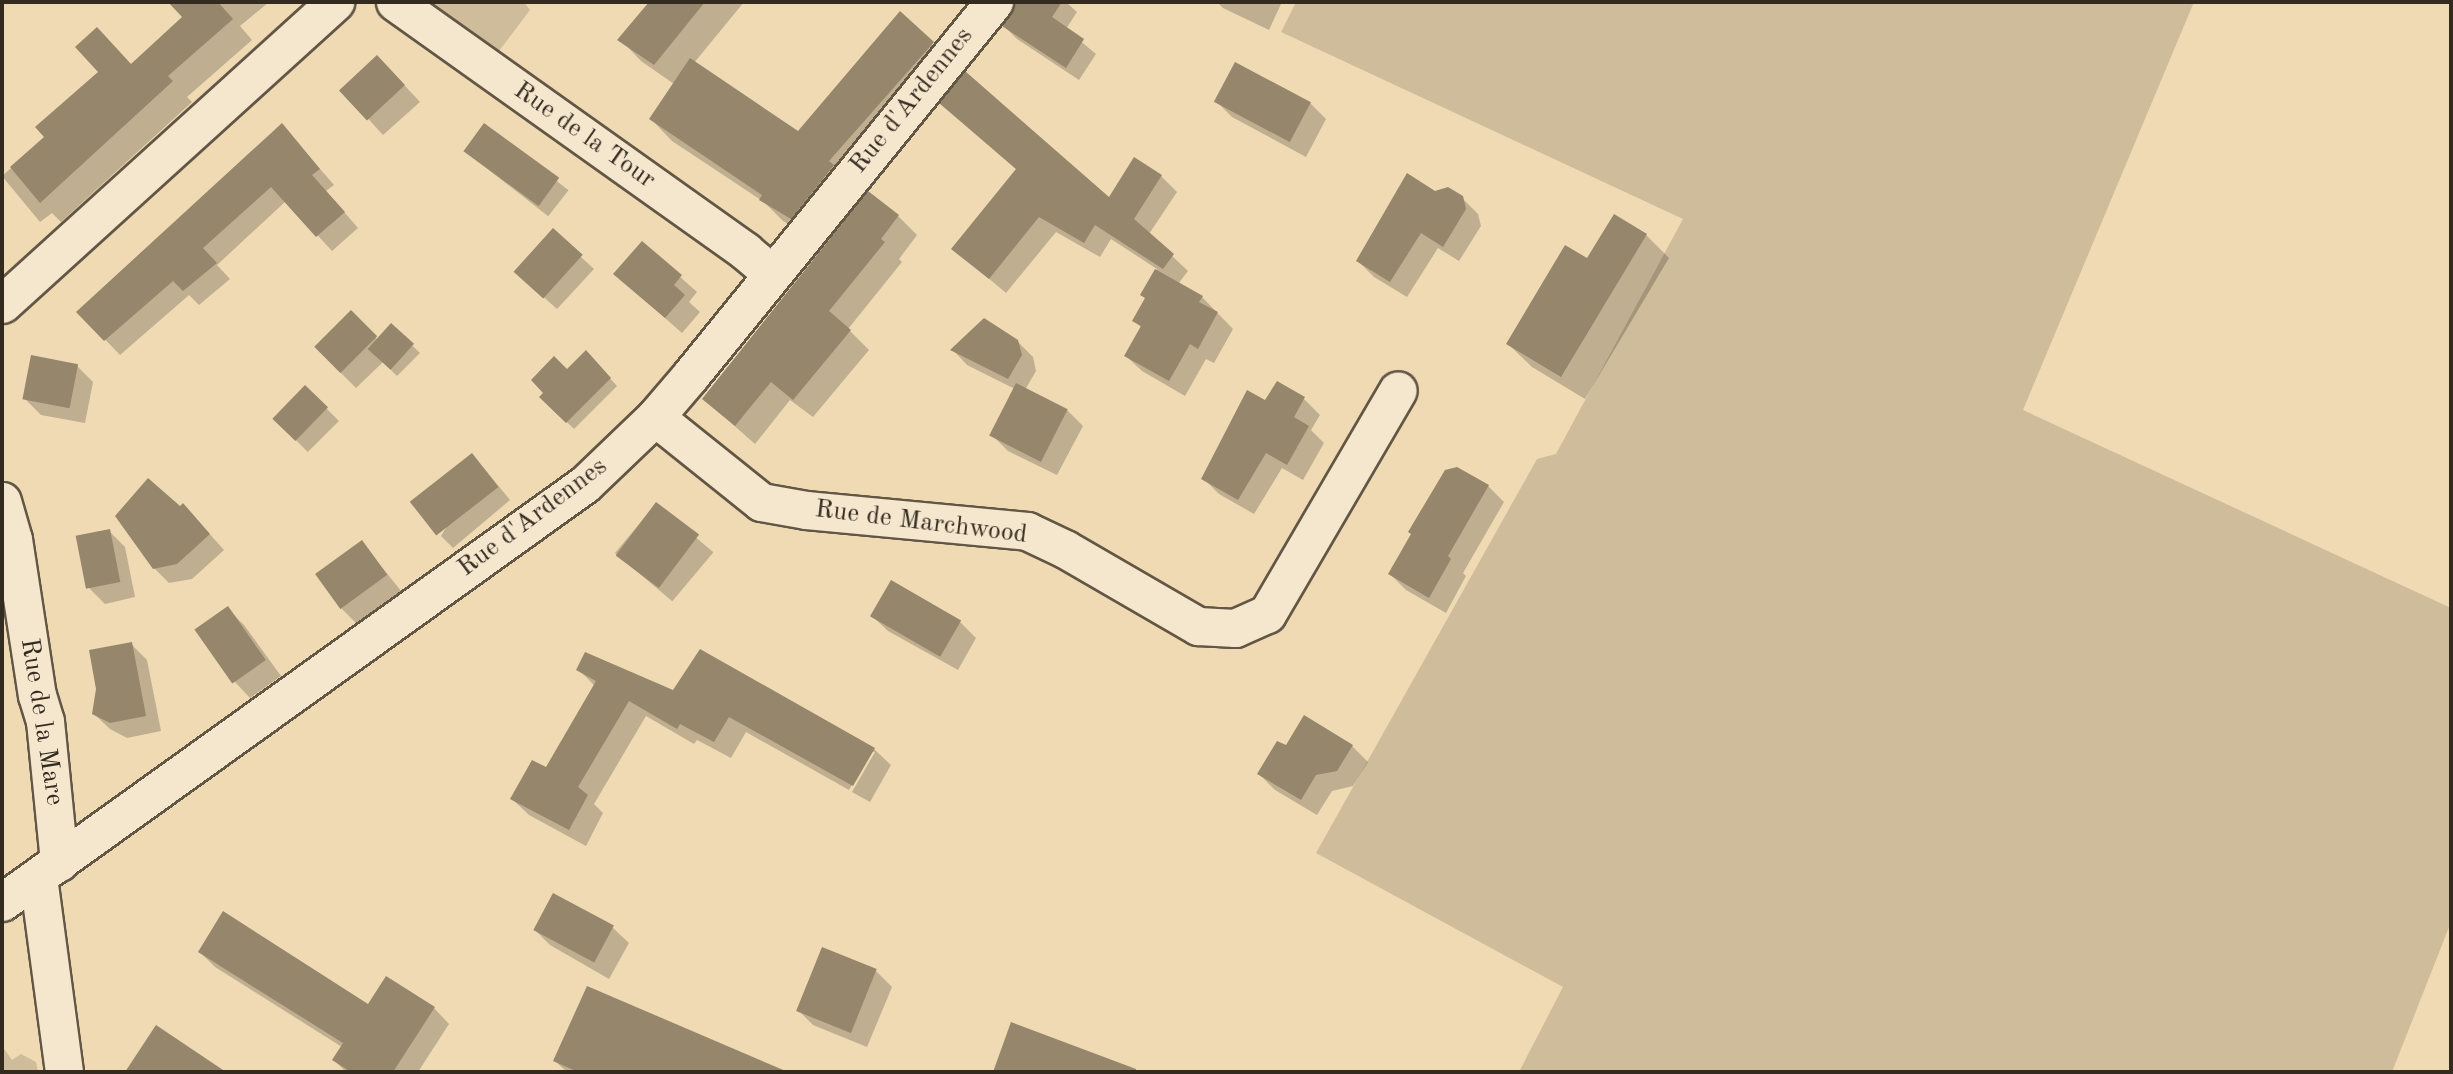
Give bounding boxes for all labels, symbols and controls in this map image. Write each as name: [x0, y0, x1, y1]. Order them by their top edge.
street label: Rue d'Ardennes: [844, 22, 980, 180]
street label: Rue de la Tour: [507, 76, 661, 196]
street label: Rue d'Ardennes: [452, 452, 614, 584]
street label: Rue de Marchwood: [813, 494, 1029, 552]
street label: Rue de la Mare: [12, 636, 70, 808]

